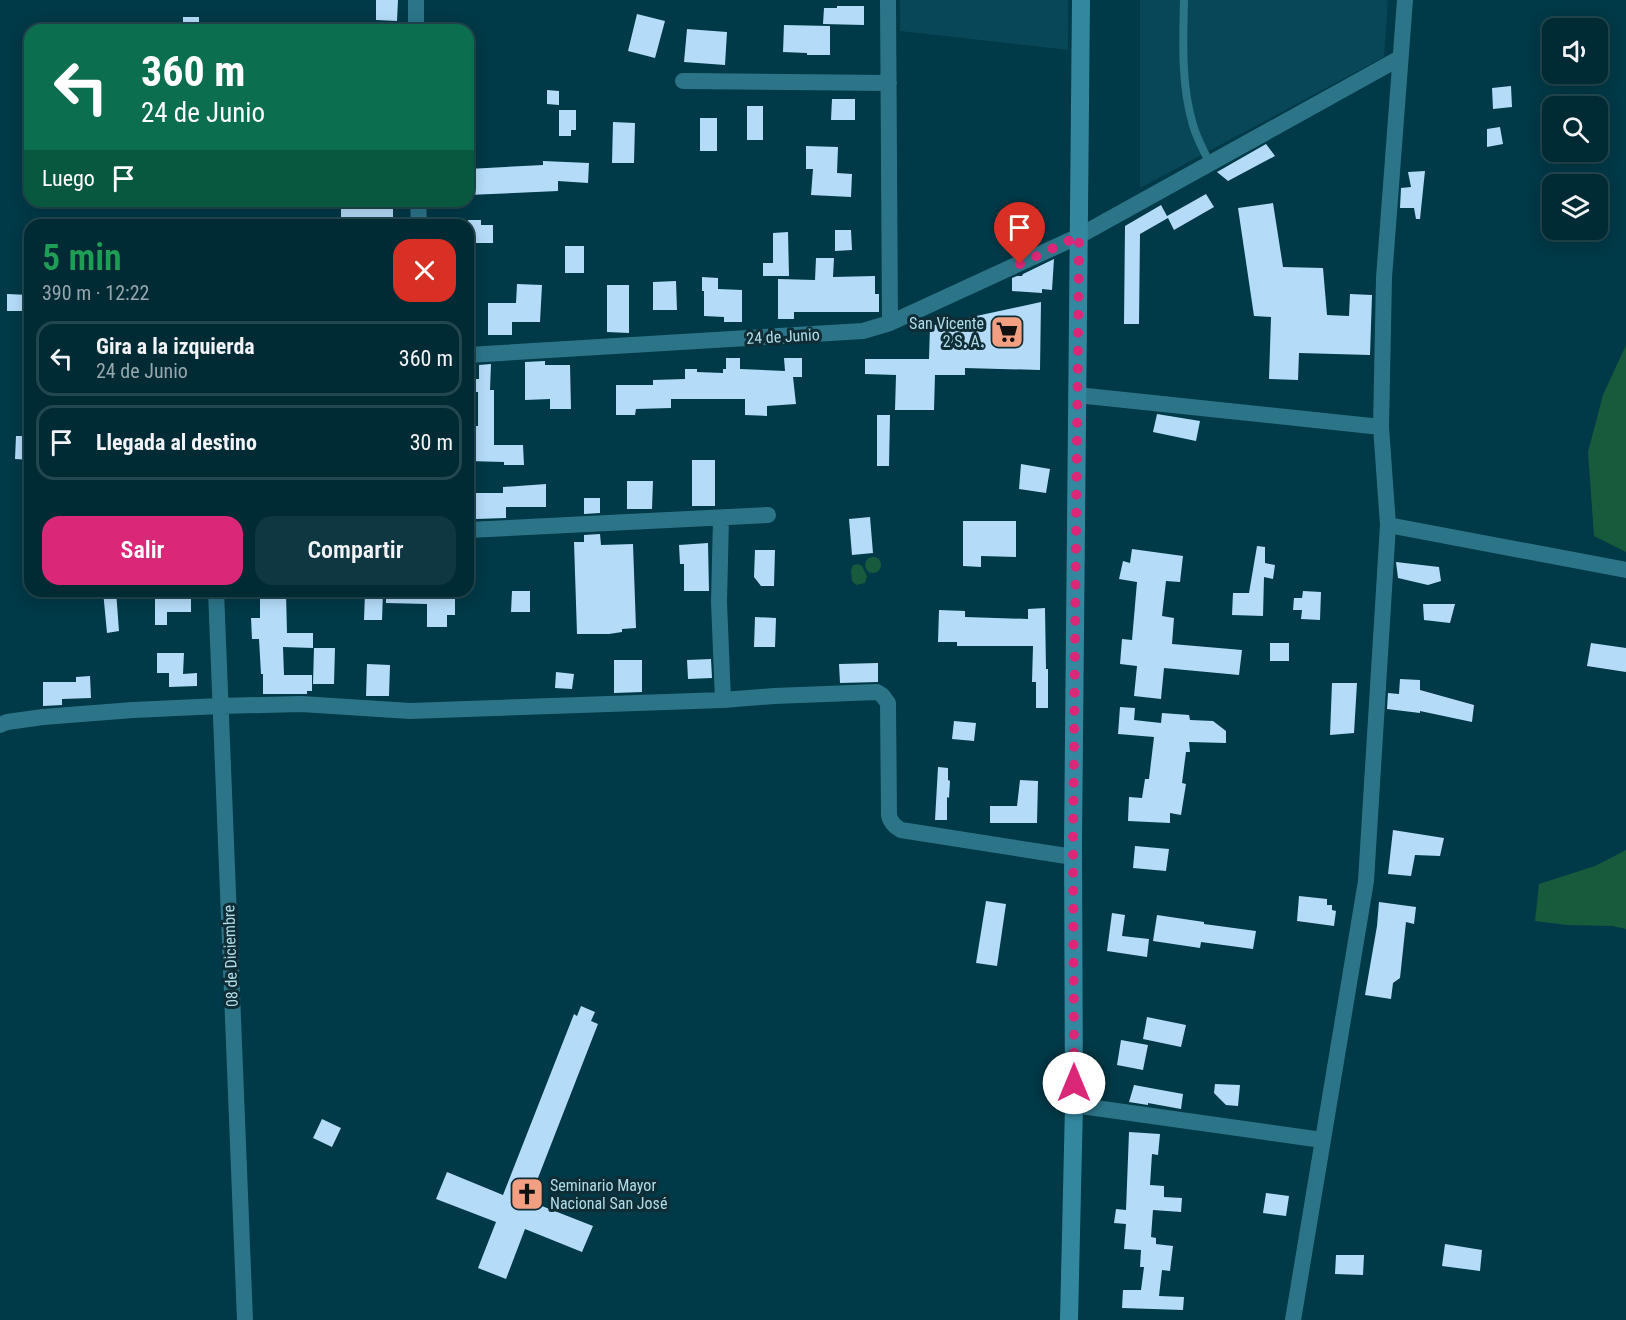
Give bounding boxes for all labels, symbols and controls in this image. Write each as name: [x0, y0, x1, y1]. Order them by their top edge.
map controls: [1542, 18, 1608, 240]
button: sound: [1542, 18, 1608, 84]
text: 360 m: [141, 47, 246, 96]
icon: left: [42, 48, 120, 126]
button: search: [1542, 96, 1608, 162]
text: 24 de Junio: [141, 97, 265, 129]
icon: arrive: [107, 162, 140, 195]
text: Luego: [42, 166, 95, 191]
button: layers: [1542, 174, 1608, 240]
pin: [994, 202, 1045, 264]
icon: arrive: [1003, 211, 1036, 244]
text: 5 min: [42, 237, 122, 279]
button: close: [393, 239, 456, 302]
text: 390 m · 12:22: [42, 281, 149, 305]
place label: San Vicente 2 S. A.: [909, 314, 984, 351]
supermarket icon: San Vicente 2 S. A.: [989, 314, 1025, 350]
street label: 24 de Junio: [746, 325, 820, 348]
text: Gira a la izquierda: [96, 334, 255, 359]
icon: left: [45, 342, 78, 375]
text: 360 m: [399, 346, 453, 371]
text: 24 de Junio: [96, 359, 188, 383]
icon: arrive: [45, 426, 78, 459]
text: Llegada al destino: [96, 430, 257, 455]
text: 30 m: [410, 430, 453, 455]
button: Salir: [42, 516, 243, 585]
button: Compartir: [255, 516, 456, 585]
street label: 08 de Diciembre: [219, 905, 242, 1007]
position arrow: [1042, 1051, 1106, 1115]
church icon: Seminario Mayor Nacional San José: [509, 1176, 545, 1212]
place label: Seminario Mayor Nacional San José: [550, 1176, 667, 1213]

